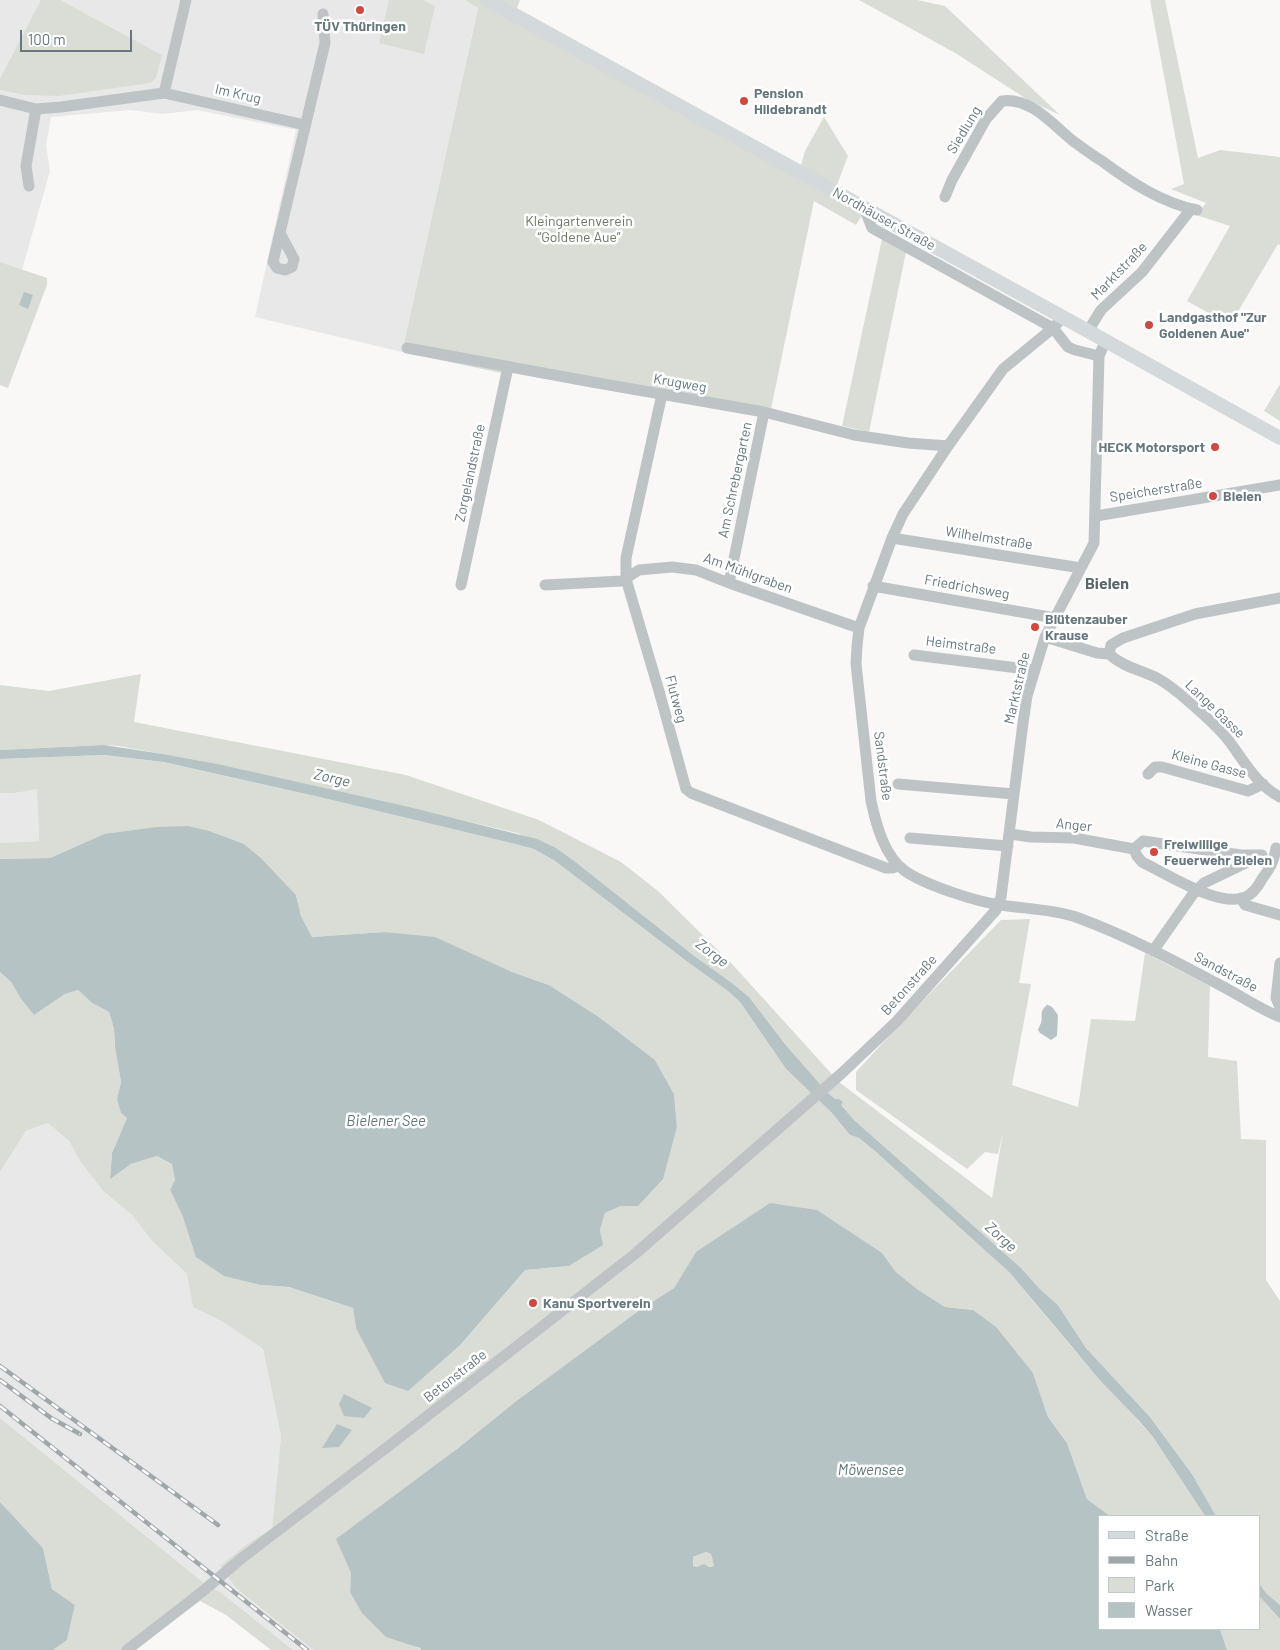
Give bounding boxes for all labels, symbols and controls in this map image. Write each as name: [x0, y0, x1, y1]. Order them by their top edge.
marker: TÜV Thüringen: [354, 4, 366, 16]
place label: TÜV Thüringen: [314, 18, 406, 34]
scale bar: [22, 20, 135, 52]
text: 100 m: [28, 30, 66, 48]
street label: Im Krug: [213, 81, 263, 107]
place label: Pension Hildebrandt: [754, 85, 827, 118]
marker: Pension Hildebrandt: [738, 95, 750, 107]
street label: Siedlung: [943, 103, 985, 157]
street label: Nordhäuser Straße: [830, 184, 938, 254]
park label: Kleingartenverein “Goldene Aue”: [525, 213, 633, 246]
street label: Marktstraße: [1087, 239, 1151, 303]
place label: Landgasthof "Zur Goldenen Aue": [1159, 309, 1267, 342]
marker: Landgasthof "Zur Goldenen Aue": [1143, 319, 1155, 331]
street label: Krugweg: [652, 370, 708, 396]
street label: Am Schrebergarten: [715, 420, 755, 540]
street label: Zorgelandstraße: [451, 422, 489, 524]
place label: HECK Motorsport: [1099, 439, 1205, 455]
marker: HECK Motorsport: [1209, 441, 1221, 453]
street label: Speicherstraße: [1109, 474, 1203, 506]
place label: Bielen: [1223, 488, 1262, 504]
marker: Bielen: [1207, 490, 1219, 502]
street label: Wilhelmstraße: [944, 523, 1034, 553]
street label: Am Mühlgraben: [701, 549, 795, 597]
street label: Friedrichsweg: [923, 571, 1011, 603]
district label: Bielen: [1085, 574, 1129, 594]
place label: Blütenzauber Krause: [1045, 611, 1128, 644]
marker: Blütenzauber Krause: [1029, 621, 1041, 633]
street label: Heimstraße: [925, 632, 997, 658]
street label: Marktstraße: [1001, 650, 1033, 726]
street label: Flutweg: [662, 673, 690, 725]
street label: Lange Gasse: [1182, 676, 1248, 742]
street label: Sandstraße: [870, 730, 896, 802]
street label: Kleine Gasse: [1170, 746, 1248, 782]
water label: Zorge: [312, 765, 352, 791]
street label: Anger: [1055, 815, 1093, 835]
place label: Freiwillige Feuerwehr Bielen: [1164, 836, 1272, 869]
marker: Freiwillige Feuerwehr Bielen: [1148, 846, 1160, 858]
water label: Zorge: [692, 935, 732, 971]
street label: Sandstraße: [1191, 948, 1261, 996]
street label: Betonstraße: [877, 951, 941, 1019]
water label: Bielener See: [346, 1112, 426, 1130]
water label: Zorge: [981, 1218, 1021, 1256]
place label: Kanu Sportverein: [543, 1295, 651, 1311]
marker: Kanu Sportverein: [527, 1297, 539, 1309]
street label: Betonstraße: [420, 1346, 490, 1406]
water label: Möwensee: [838, 1461, 904, 1479]
legend: [1098, 1515, 1260, 1630]
text: Straße: [1145, 1526, 1189, 1544]
text: Bahn: [1145, 1551, 1178, 1569]
text: Park: [1145, 1576, 1174, 1594]
text: Wasser: [1145, 1601, 1193, 1619]

